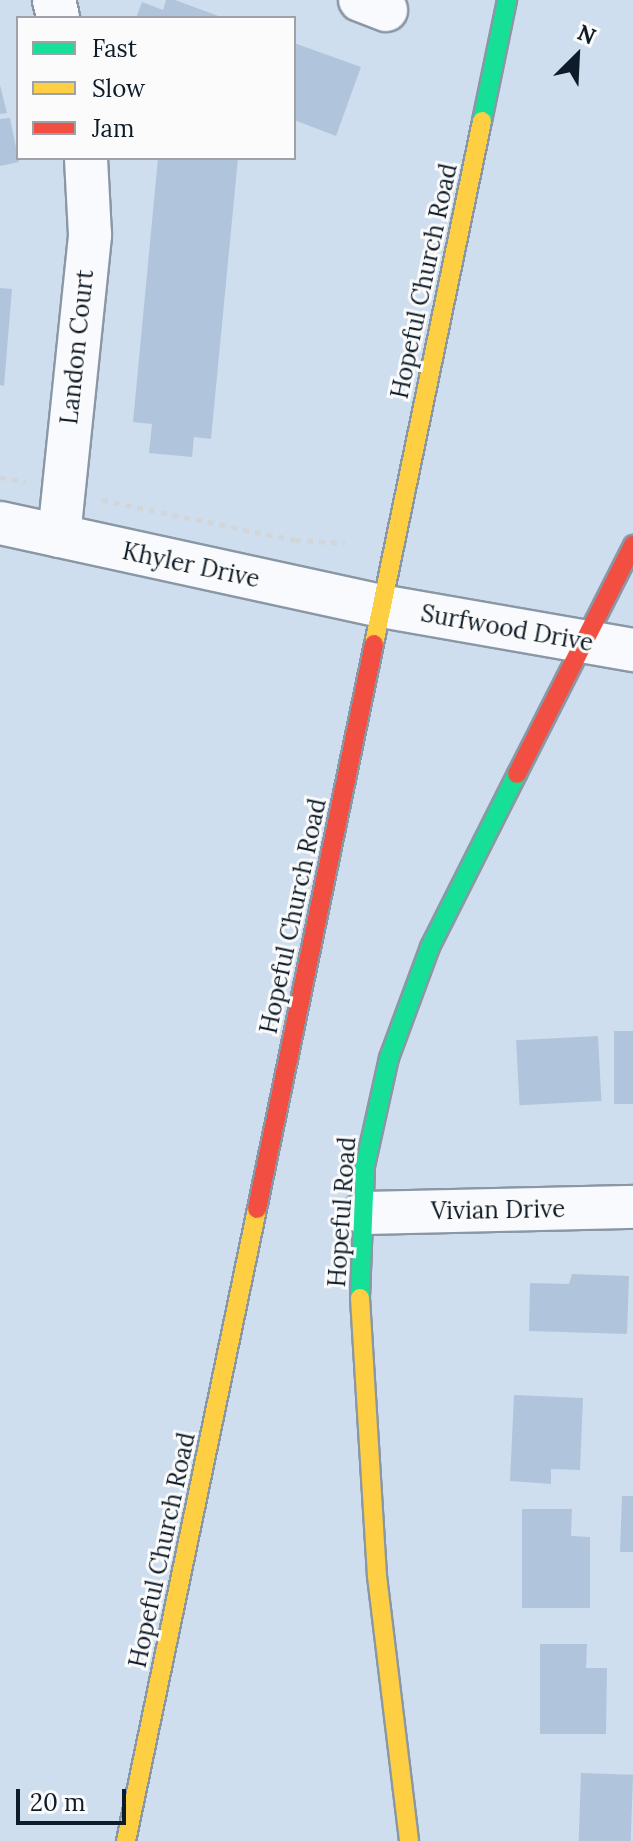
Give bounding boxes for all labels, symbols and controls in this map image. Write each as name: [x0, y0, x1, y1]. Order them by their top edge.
legend: [16, 16, 296, 160]
north arrow: [537, 16, 617, 96]
text: N: [573, 18, 600, 50]
text: Fast: [92, 33, 137, 64]
text: Slow: [92, 73, 145, 104]
text: Jam: [92, 113, 134, 144]
street label: Hopeful Church Road: [385, 161, 463, 401]
street label: Landon Court: [55, 268, 99, 426]
street label: Khyler Drive: [120, 536, 262, 594]
street label: Surfwood Drive: [419, 599, 595, 657]
street label: Hopeful Church Road: [254, 796, 332, 1036]
street label: Hopeful Road: [322, 1136, 362, 1288]
street label: Vivian Drive: [431, 1194, 565, 1226]
street label: Hopeful Church Road: [123, 1430, 201, 1670]
scale bar: [20, 1773, 130, 1823]
text: 20 m: [30, 1787, 86, 1818]

